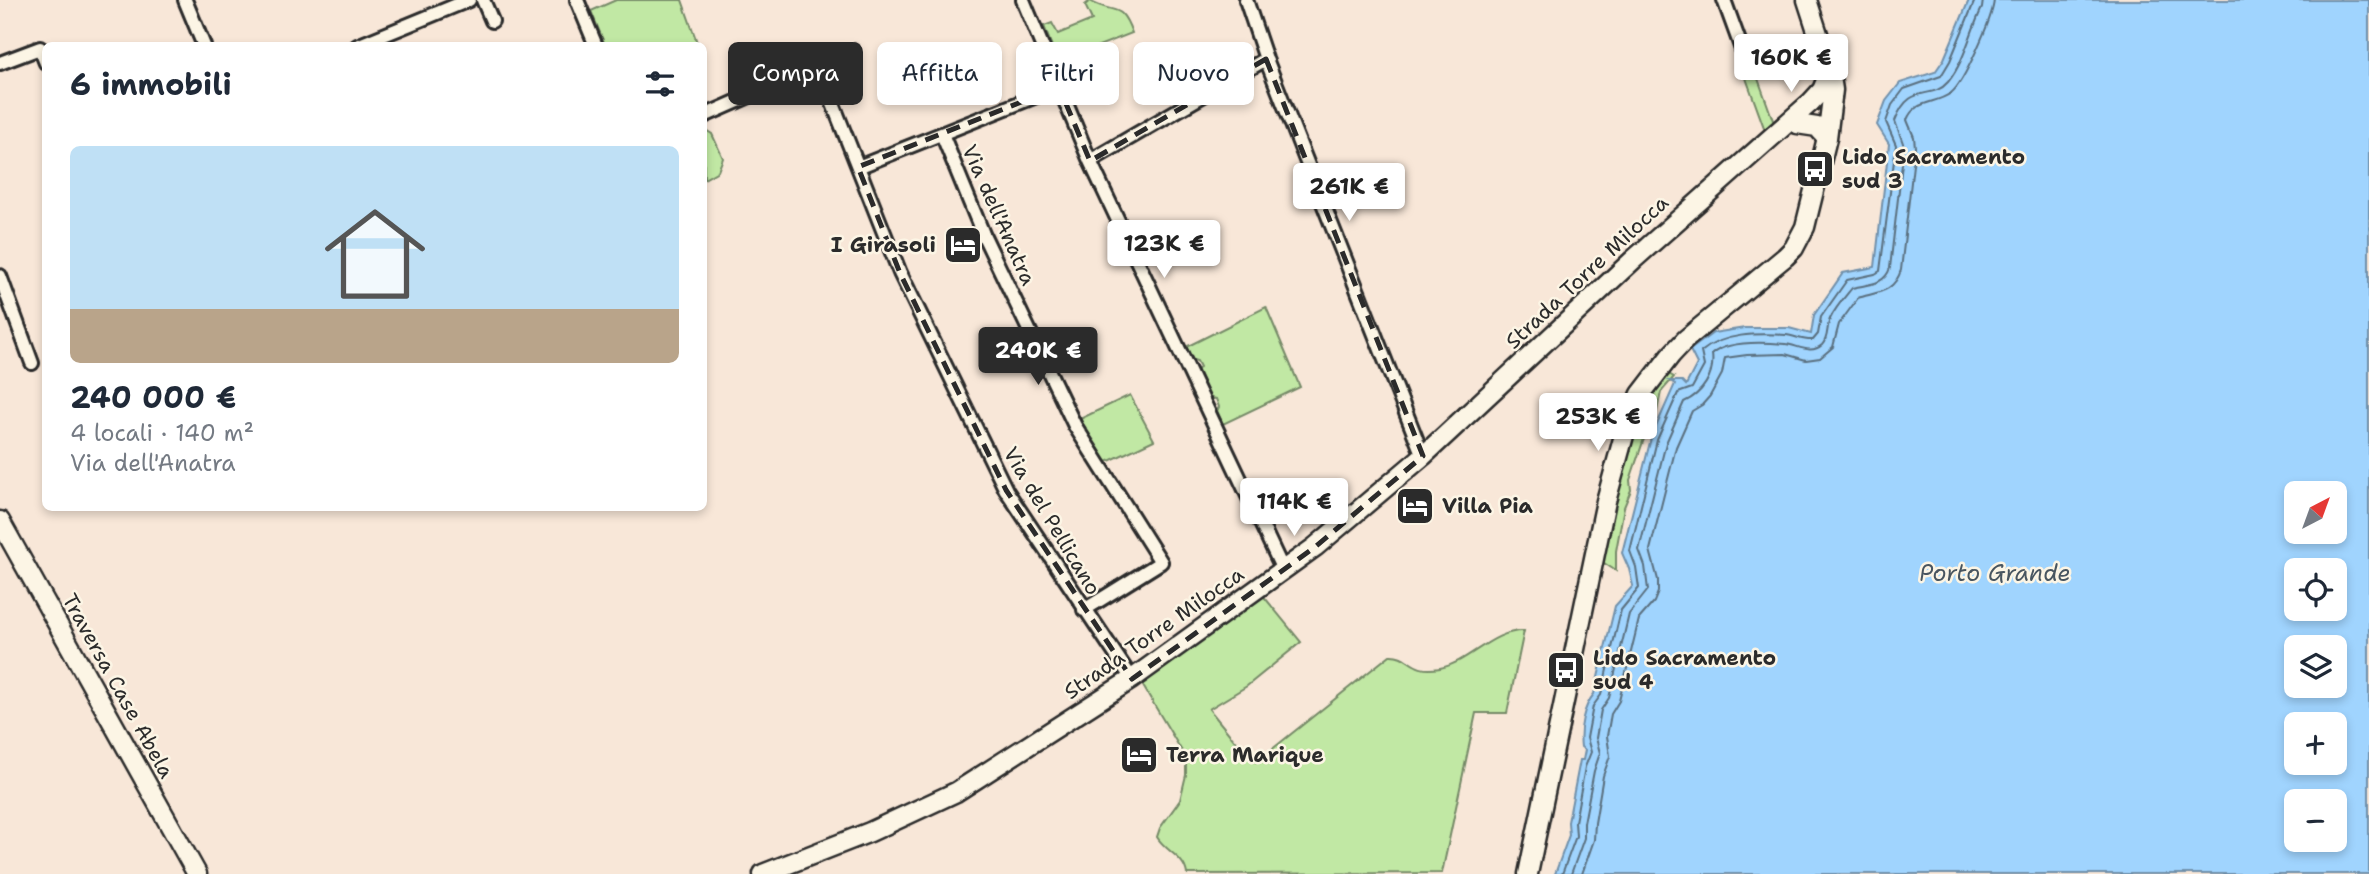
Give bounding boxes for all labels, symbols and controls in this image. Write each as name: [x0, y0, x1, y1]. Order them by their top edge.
pin: 160K €: [1734, 34, 1848, 94]
chip: Compra: [728, 42, 863, 105]
chip: Affitta: [877, 42, 1002, 105]
chip: Filtri: [1016, 42, 1119, 105]
chip: Nuovo: [1133, 42, 1254, 105]
text: 160K €: [1750, 42, 1832, 72]
text: 6 immobili: [70, 64, 232, 105]
icon: filters: [641, 65, 679, 103]
street label: Via dell'Anatra: [955, 140, 1043, 290]
place label: Lido Sacramento sud 3: [1842, 143, 2025, 195]
bus stop icon: Lido Sacramento sud 3: [1794, 148, 1836, 190]
pin: 261K €: [1292, 164, 1406, 223]
text: 261K €: [1309, 171, 1389, 201]
street label: Strada Torre Milocca: [1499, 189, 1675, 355]
icon: home: [312, 191, 438, 317]
pin: 123K €: [1107, 220, 1221, 280]
hotel icon: I Girasoli: [942, 224, 984, 266]
text: 123K €: [1123, 228, 1205, 258]
place label: I Girasoli: [831, 231, 936, 259]
pin: 240K €: [981, 328, 1095, 387]
text: 240K €: [994, 335, 1082, 365]
text: 240 000 €: [70, 377, 236, 418]
pin: 253K €: [1541, 393, 1655, 453]
text: 253K €: [1555, 401, 1641, 431]
text: 4 locali · 140 m²: [70, 418, 254, 448]
street label: Via del Pellicano: [997, 442, 1107, 600]
text: Via dell'Anatra: [70, 448, 236, 478]
pin: 114K €: [1237, 478, 1351, 538]
north arrow: [2284, 481, 2347, 544]
map controls: [2284, 481, 2347, 852]
hotel icon: Villa Pia: [1394, 485, 1436, 527]
text: 114K €: [1256, 486, 1332, 516]
place label: Villa Pia: [1442, 492, 1534, 520]
water label: Porto Grande: [1919, 558, 2071, 588]
button: locate: [2284, 558, 2347, 621]
street label: Strada Torre Milocca: [1059, 560, 1249, 706]
street label: Traversa Case Abela: [56, 589, 180, 783]
button: layers: [2284, 635, 2347, 698]
place label: Lido Sacramento sud 4: [1593, 644, 1776, 696]
bus stop icon: Lido Sacramento sud 4: [1545, 649, 1587, 691]
button: +: [2284, 712, 2347, 775]
hotel icon: Terra Marique: [1118, 734, 1160, 776]
place label: Terra Marique: [1166, 741, 1324, 769]
button: −: [2284, 789, 2347, 852]

